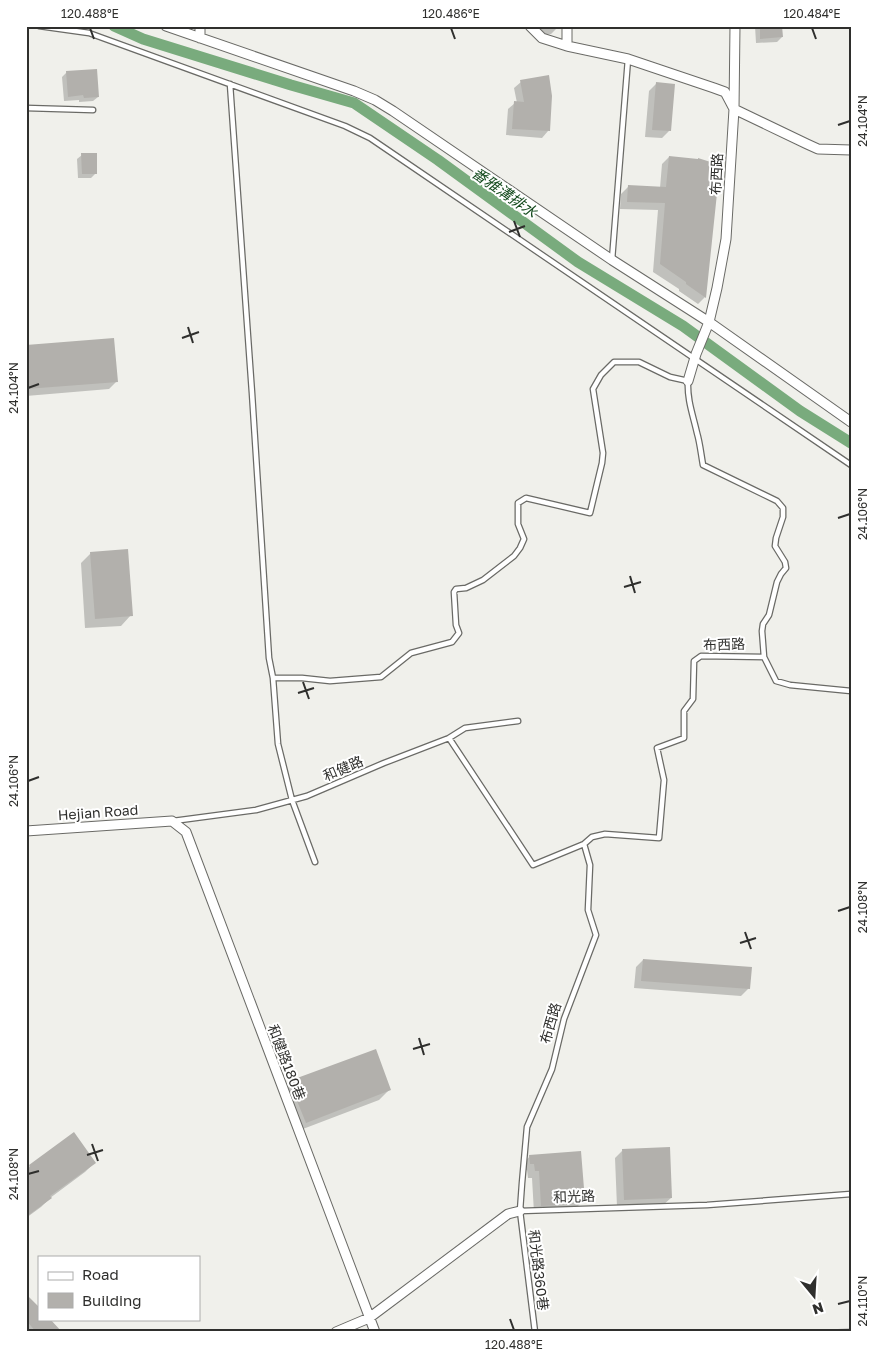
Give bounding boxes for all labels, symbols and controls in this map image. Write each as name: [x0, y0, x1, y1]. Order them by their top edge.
text: 120.488°E: [61, 6, 119, 21]
text: 120.486°E: [422, 6, 480, 21]
text: 120.484°E: [783, 6, 841, 21]
text: 24.104°N: [855, 95, 870, 147]
street label: 布西路: [706, 153, 726, 195]
water label: 番雅溝排水: [469, 163, 542, 221]
text: 24.104°N: [6, 362, 21, 414]
text: 24.106°N: [855, 488, 870, 540]
street label: 布西路: [703, 635, 745, 653]
street label: 和健路: [320, 752, 366, 784]
text: 24.106°N: [6, 755, 21, 807]
street label: Hejian Road: [57, 801, 139, 823]
text: 24.108°N: [855, 881, 870, 933]
street label: 布西路: [536, 1000, 564, 1046]
street label: 和健路180巷: [265, 1022, 309, 1102]
text: 24.108°N: [6, 1148, 21, 1200]
street label: 和光路: [553, 1187, 595, 1205]
street label: 和光路360巷: [526, 1229, 552, 1311]
legend: [38, 1256, 200, 1320]
text: Road: [82, 1265, 119, 1283]
north arrow: [790, 1270, 840, 1320]
text: 24.110°N: [855, 1276, 870, 1326]
text: Building: [82, 1291, 142, 1309]
text: N: [810, 1299, 826, 1319]
text: 120.488°E: [485, 1337, 543, 1352]

